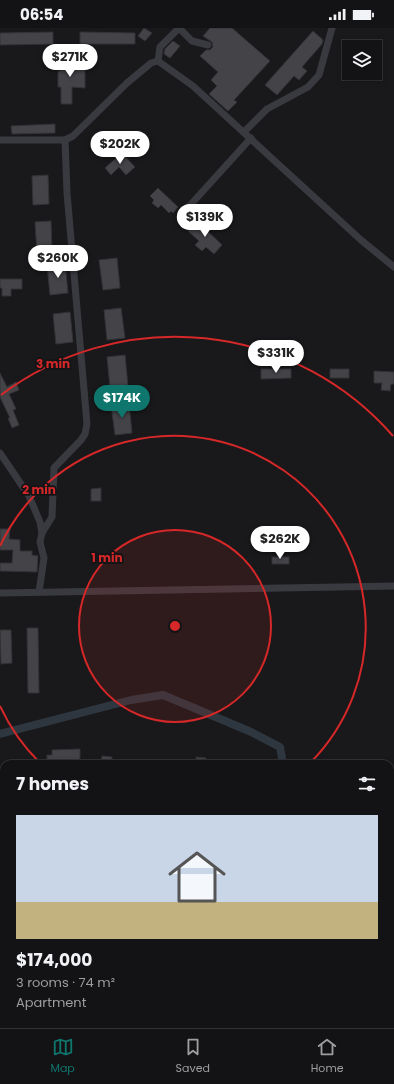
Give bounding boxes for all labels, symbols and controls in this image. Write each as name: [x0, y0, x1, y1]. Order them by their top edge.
text: 06:54: [20, 4, 64, 25]
map controls: [342, 40, 382, 80]
button: layers: [342, 40, 382, 80]
pin: $271K: [42, 44, 98, 78]
text: $271K: [52, 47, 88, 66]
pin: $202K: [92, 131, 148, 165]
text: $202K: [100, 134, 140, 153]
pin: $139K: [177, 204, 233, 238]
text: $139K: [186, 207, 224, 226]
pin: $260K: [30, 245, 86, 279]
text: $260K: [37, 248, 79, 267]
pin: $331K: [248, 340, 304, 374]
text: $331K: [257, 343, 295, 362]
text: 3 min: [36, 355, 70, 372]
pin: $174K: [94, 385, 150, 419]
text: $174K: [103, 388, 141, 407]
text: 2 min: [22, 481, 56, 498]
pin: $262K: [252, 526, 308, 560]
text: $262K: [260, 529, 300, 548]
text: 1 min: [91, 549, 123, 566]
centre of rings: [168, 619, 182, 633]
text: 7 homes: [16, 772, 89, 796]
icon: filters: [356, 773, 378, 795]
icon: home: [161, 841, 233, 913]
text: $174,000: [16, 948, 92, 972]
text: 3 rooms · 74 m²: [16, 973, 115, 992]
text: Apartment: [16, 993, 86, 1012]
tab: Map: [50, 1036, 75, 1077]
tab: Saved: [176, 1036, 210, 1077]
tab: Home: [311, 1036, 344, 1077]

